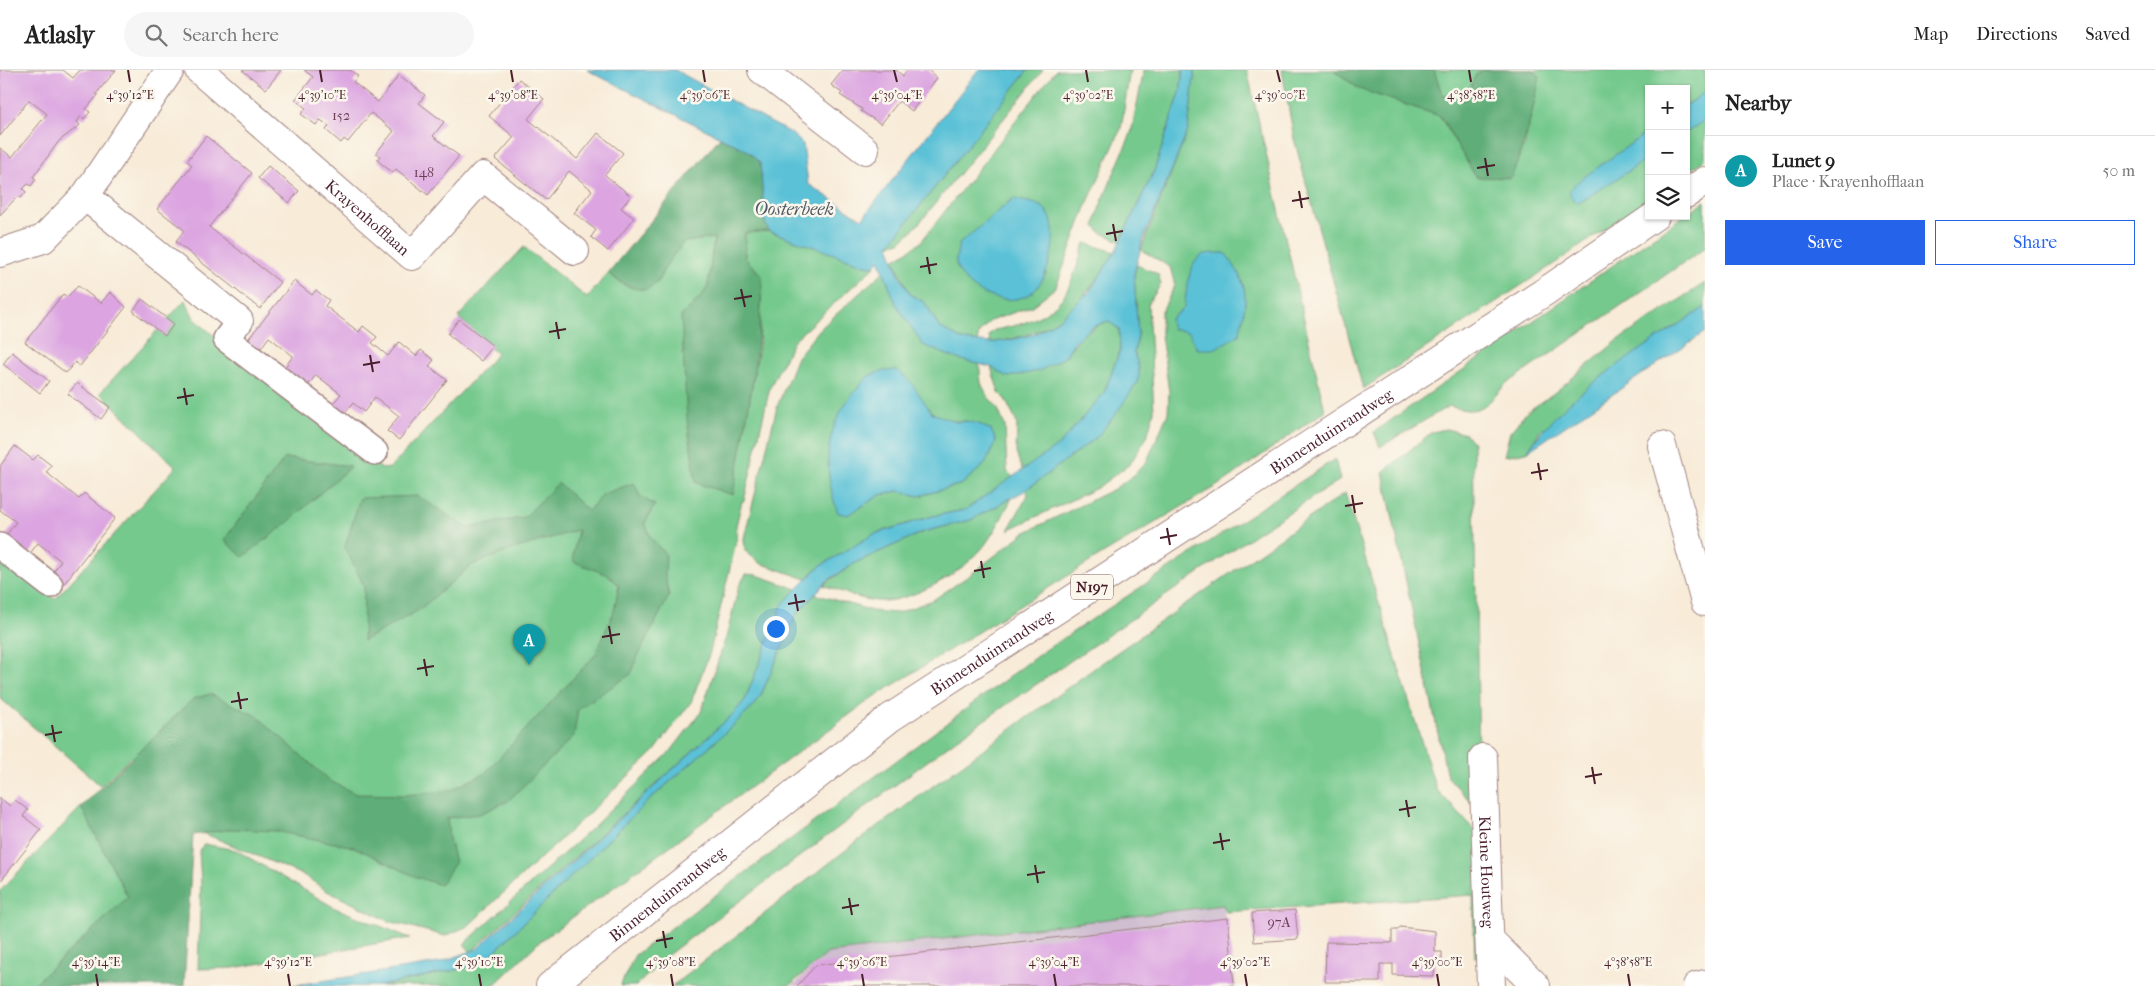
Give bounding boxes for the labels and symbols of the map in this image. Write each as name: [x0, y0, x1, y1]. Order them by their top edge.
text: 4°39'12"E: [106, 88, 154, 102]
text: 4°39'10"E: [298, 88, 346, 102]
text: 4°39'08"E: [488, 88, 538, 102]
text: 4°39'06"E: [680, 88, 730, 102]
text: 4°39'04"E: [872, 88, 922, 102]
text: 4°39'02"E: [1063, 88, 1113, 102]
text: 4°39'00"E: [1255, 88, 1305, 102]
text: 4°38'58"E: [1447, 88, 1495, 102]
house number: 152: [332, 107, 350, 124]
house number: 148: [414, 164, 434, 181]
street label: Krayenhofflaan: [321, 176, 414, 260]
water label: Oosterbeek: [754, 199, 834, 220]
street label: Binnenduinrandweg: [1266, 384, 1397, 478]
road number: N197: [1071, 574, 1113, 600]
street label: Binnenduinrandweg: [927, 605, 1057, 699]
your location: [763, 616, 789, 642]
pin: A: [513, 624, 545, 665]
street label: Kleine Houtweg: [1475, 815, 1498, 929]
street label: Binnenduinrandweg: [605, 842, 730, 946]
house number: 97A: [1267, 914, 1292, 931]
text: 4°39'14"E: [72, 955, 120, 969]
text: 4°39'12"E: [264, 955, 312, 969]
text: 4°39'10"E: [455, 955, 503, 969]
text: 4°39'08"E: [646, 955, 696, 969]
text: 4°39'06"E: [837, 955, 887, 969]
text: 4°39'04"E: [1029, 955, 1079, 969]
text: 4°39'02"E: [1220, 955, 1270, 969]
text: 4°39'00"E: [1412, 955, 1462, 969]
text: 4°38'58"E: [1604, 955, 1652, 969]

